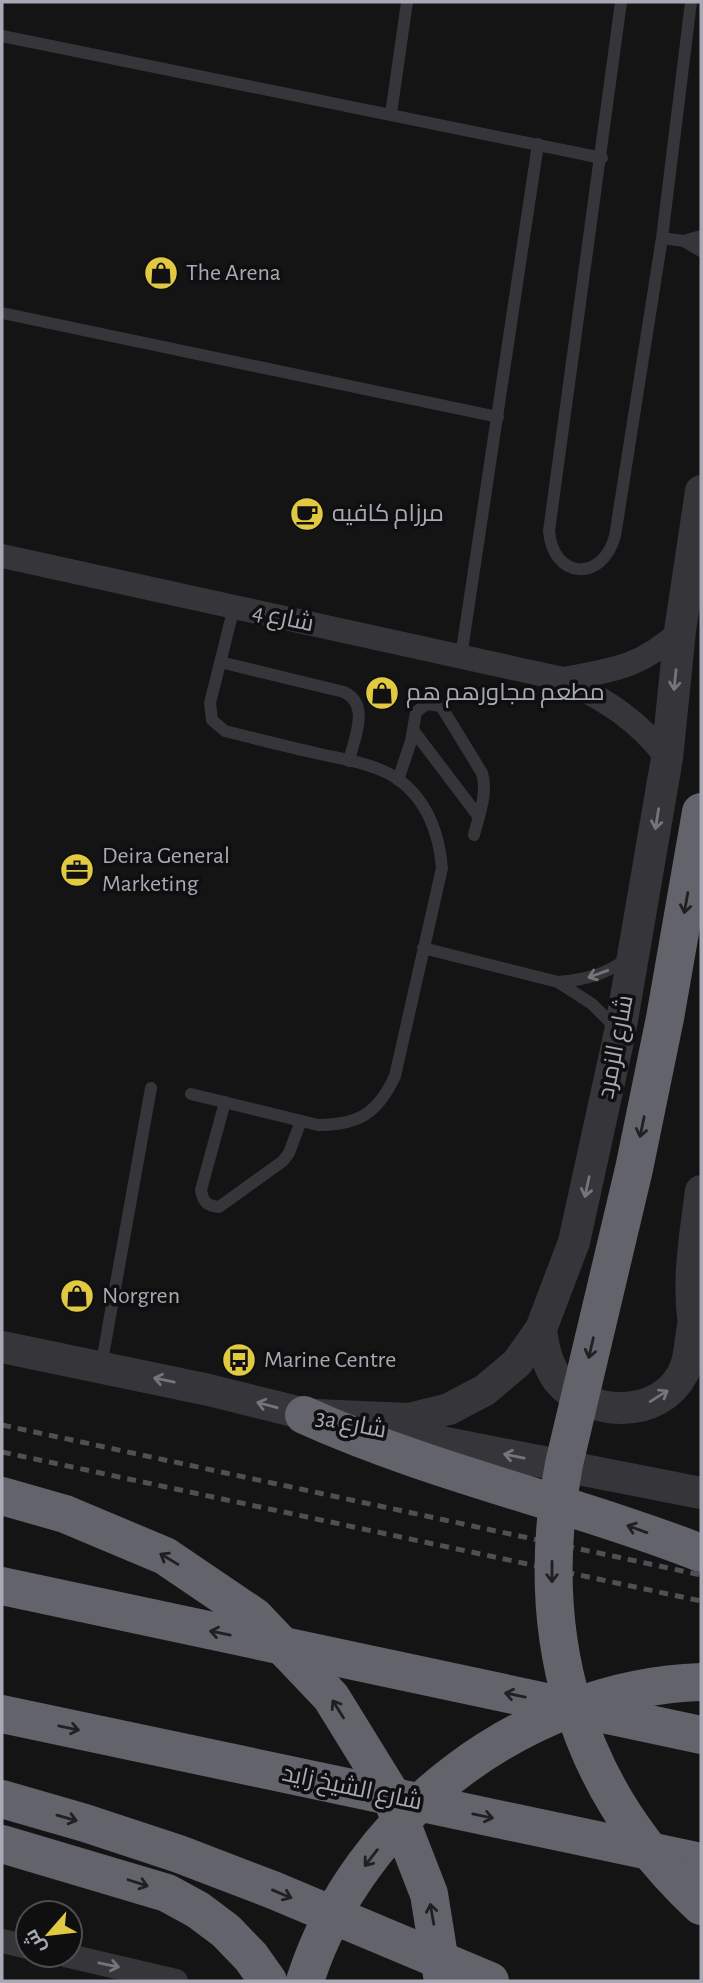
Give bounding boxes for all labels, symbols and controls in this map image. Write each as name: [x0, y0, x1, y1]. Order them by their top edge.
shop icon: The Arena: [142, 254, 180, 292]
place label: The Arena: [186, 261, 281, 285]
cafe icon: مرزام كافيه: [288, 495, 326, 533]
place label: مرزام كافيه: [332, 502, 444, 529]
street label: شارع 4: [250, 599, 316, 639]
one-way arrow: [668, 668, 681, 691]
shop icon: مطعم مجاورهم هم: [363, 674, 401, 712]
place label: مطعم مجاورهم هم: [406, 681, 605, 708]
one-way arrow: [650, 807, 663, 830]
place label: Deira General Marketing: [102, 844, 230, 896]
office icon: Deira General Marketing: [58, 851, 96, 889]
one-way arrow: [678, 891, 692, 914]
one-way arrow: [588, 969, 610, 981]
street label: شارع الزمرد: [593, 993, 641, 1101]
one-way arrow: [635, 1115, 649, 1138]
one-way arrow: [579, 1175, 593, 1198]
shop icon: Norgren: [58, 1277, 96, 1315]
place label: Norgren: [102, 1284, 180, 1308]
one-way arrow: [584, 1336, 598, 1359]
bus stop icon: Marine Centre: [220, 1341, 258, 1379]
place label: Marine Centre: [264, 1348, 396, 1372]
one-way arrow: [153, 1373, 176, 1387]
one-way arrow: [649, 1388, 668, 1403]
one-way arrow: [257, 1398, 279, 1411]
street label: 3a شارع: [313, 1404, 389, 1446]
one-way arrow: [503, 1449, 526, 1463]
one-way arrow: [627, 1522, 649, 1534]
one-way arrow: [160, 1552, 179, 1567]
one-way arrow: [545, 1560, 559, 1583]
one-way arrow: [209, 1625, 232, 1639]
one-way arrow: [504, 1688, 527, 1702]
one-way arrow: [331, 1699, 345, 1719]
one-way arrow: [57, 1722, 79, 1735]
street label: شارع الشيخ زايد: [279, 1760, 424, 1817]
one-way arrow: [471, 1809, 494, 1823]
one-way arrow: [56, 1812, 78, 1825]
one-way arrow: [363, 1848, 378, 1866]
one-way arrow: [126, 1878, 148, 1891]
one-way arrow: [270, 1888, 292, 1901]
north arrow: [14, 1899, 84, 1969]
one-way arrow: [425, 1903, 438, 1926]
text: ش: [20, 1926, 50, 1957]
one-way arrow: [97, 1958, 120, 1972]

